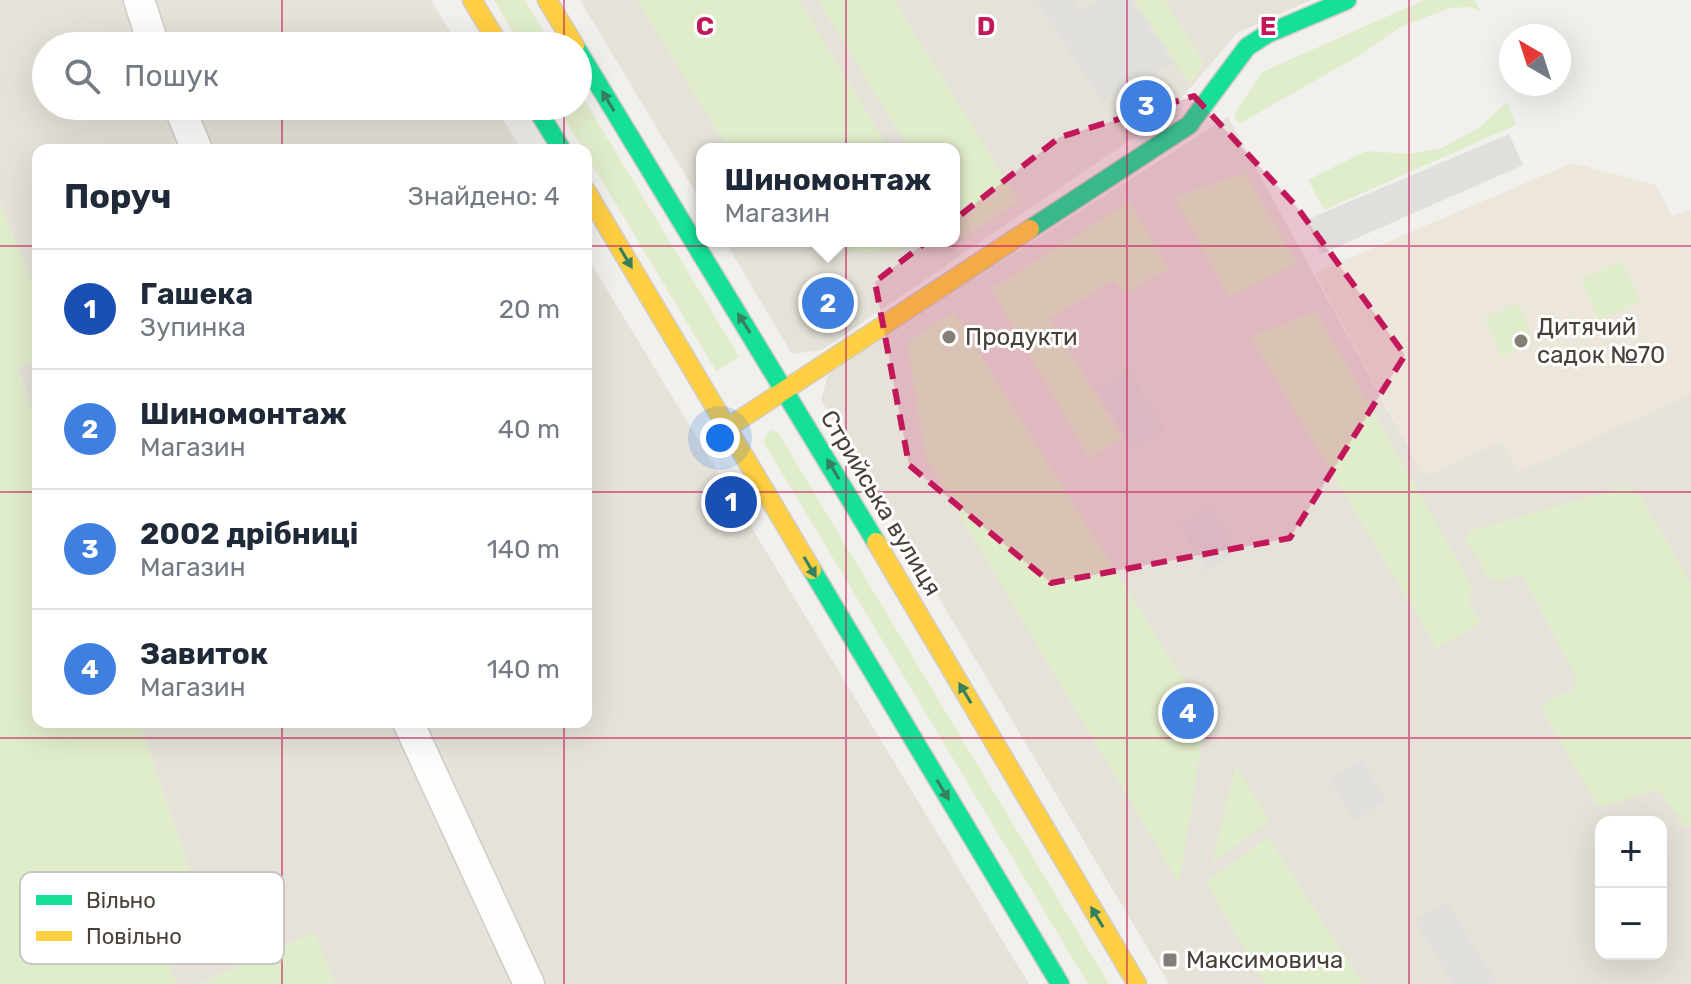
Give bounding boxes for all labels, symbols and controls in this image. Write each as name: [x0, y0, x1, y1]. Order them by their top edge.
text: C: [696, 11, 714, 42]
text: D: [977, 11, 995, 42]
text: E: [1260, 11, 1276, 42]
north arrow: [1499, 24, 1571, 96]
search box: [32, 32, 592, 120]
icon: search: [60, 54, 104, 98]
text: Пошук: [124, 58, 219, 94]
pin: 3: [1120, 76, 1172, 136]
one-way arrow: [601, 90, 615, 112]
popup: [696, 143, 960, 247]
text: Шиномонтаж: [725, 162, 932, 198]
text: Поруч: [64, 176, 172, 217]
text: Знайдено: 4: [408, 181, 560, 212]
text: Магазин: [725, 198, 830, 229]
one-way arrow: [619, 247, 633, 269]
pin: 2: [802, 273, 854, 333]
text: Гашека: [140, 276, 253, 312]
text: 1: [84, 294, 96, 325]
text: 20 m: [499, 294, 560, 325]
text: Зупинка: [140, 312, 246, 343]
one-way arrow: [737, 312, 751, 334]
place label: Дитячий садок №70: [1537, 313, 1665, 369]
place label: Продукти: [965, 323, 1078, 351]
marker: Продукти: [940, 328, 958, 346]
marker: Дитячий садок №70: [1512, 332, 1530, 350]
text: Шиномонтаж: [140, 396, 347, 432]
street label: Стрийська вулиця: [815, 405, 947, 601]
text: 2: [82, 414, 98, 445]
text: 40 m: [498, 414, 560, 445]
your location: [700, 418, 740, 458]
text: Магазин: [140, 432, 246, 463]
one-way arrow: [826, 458, 840, 480]
pin: 1: [705, 472, 757, 532]
text: 2002 дрібниці: [140, 516, 358, 552]
text: 3: [81, 534, 99, 565]
text: 140 m: [487, 534, 560, 565]
text: Магазин: [140, 552, 246, 583]
one-way arrow: [803, 556, 817, 578]
text: Завиток: [140, 636, 268, 672]
text: 4: [81, 654, 99, 685]
text: 140 m: [487, 654, 560, 685]
text: Магазин: [140, 672, 246, 703]
one-way arrow: [958, 682, 972, 704]
pin: 4: [1162, 683, 1214, 743]
one-way arrow: [936, 779, 950, 801]
map controls: [1595, 816, 1667, 960]
button: +: [1595, 816, 1667, 888]
legend: [20, 872, 284, 964]
text: Вільно: [86, 887, 156, 914]
button: −: [1595, 888, 1667, 960]
one-way arrow: [1090, 906, 1104, 928]
text: Повільно: [86, 923, 182, 950]
place label: Максимовича: [1186, 946, 1343, 974]
marker: Максимовича: [1161, 951, 1179, 969]

